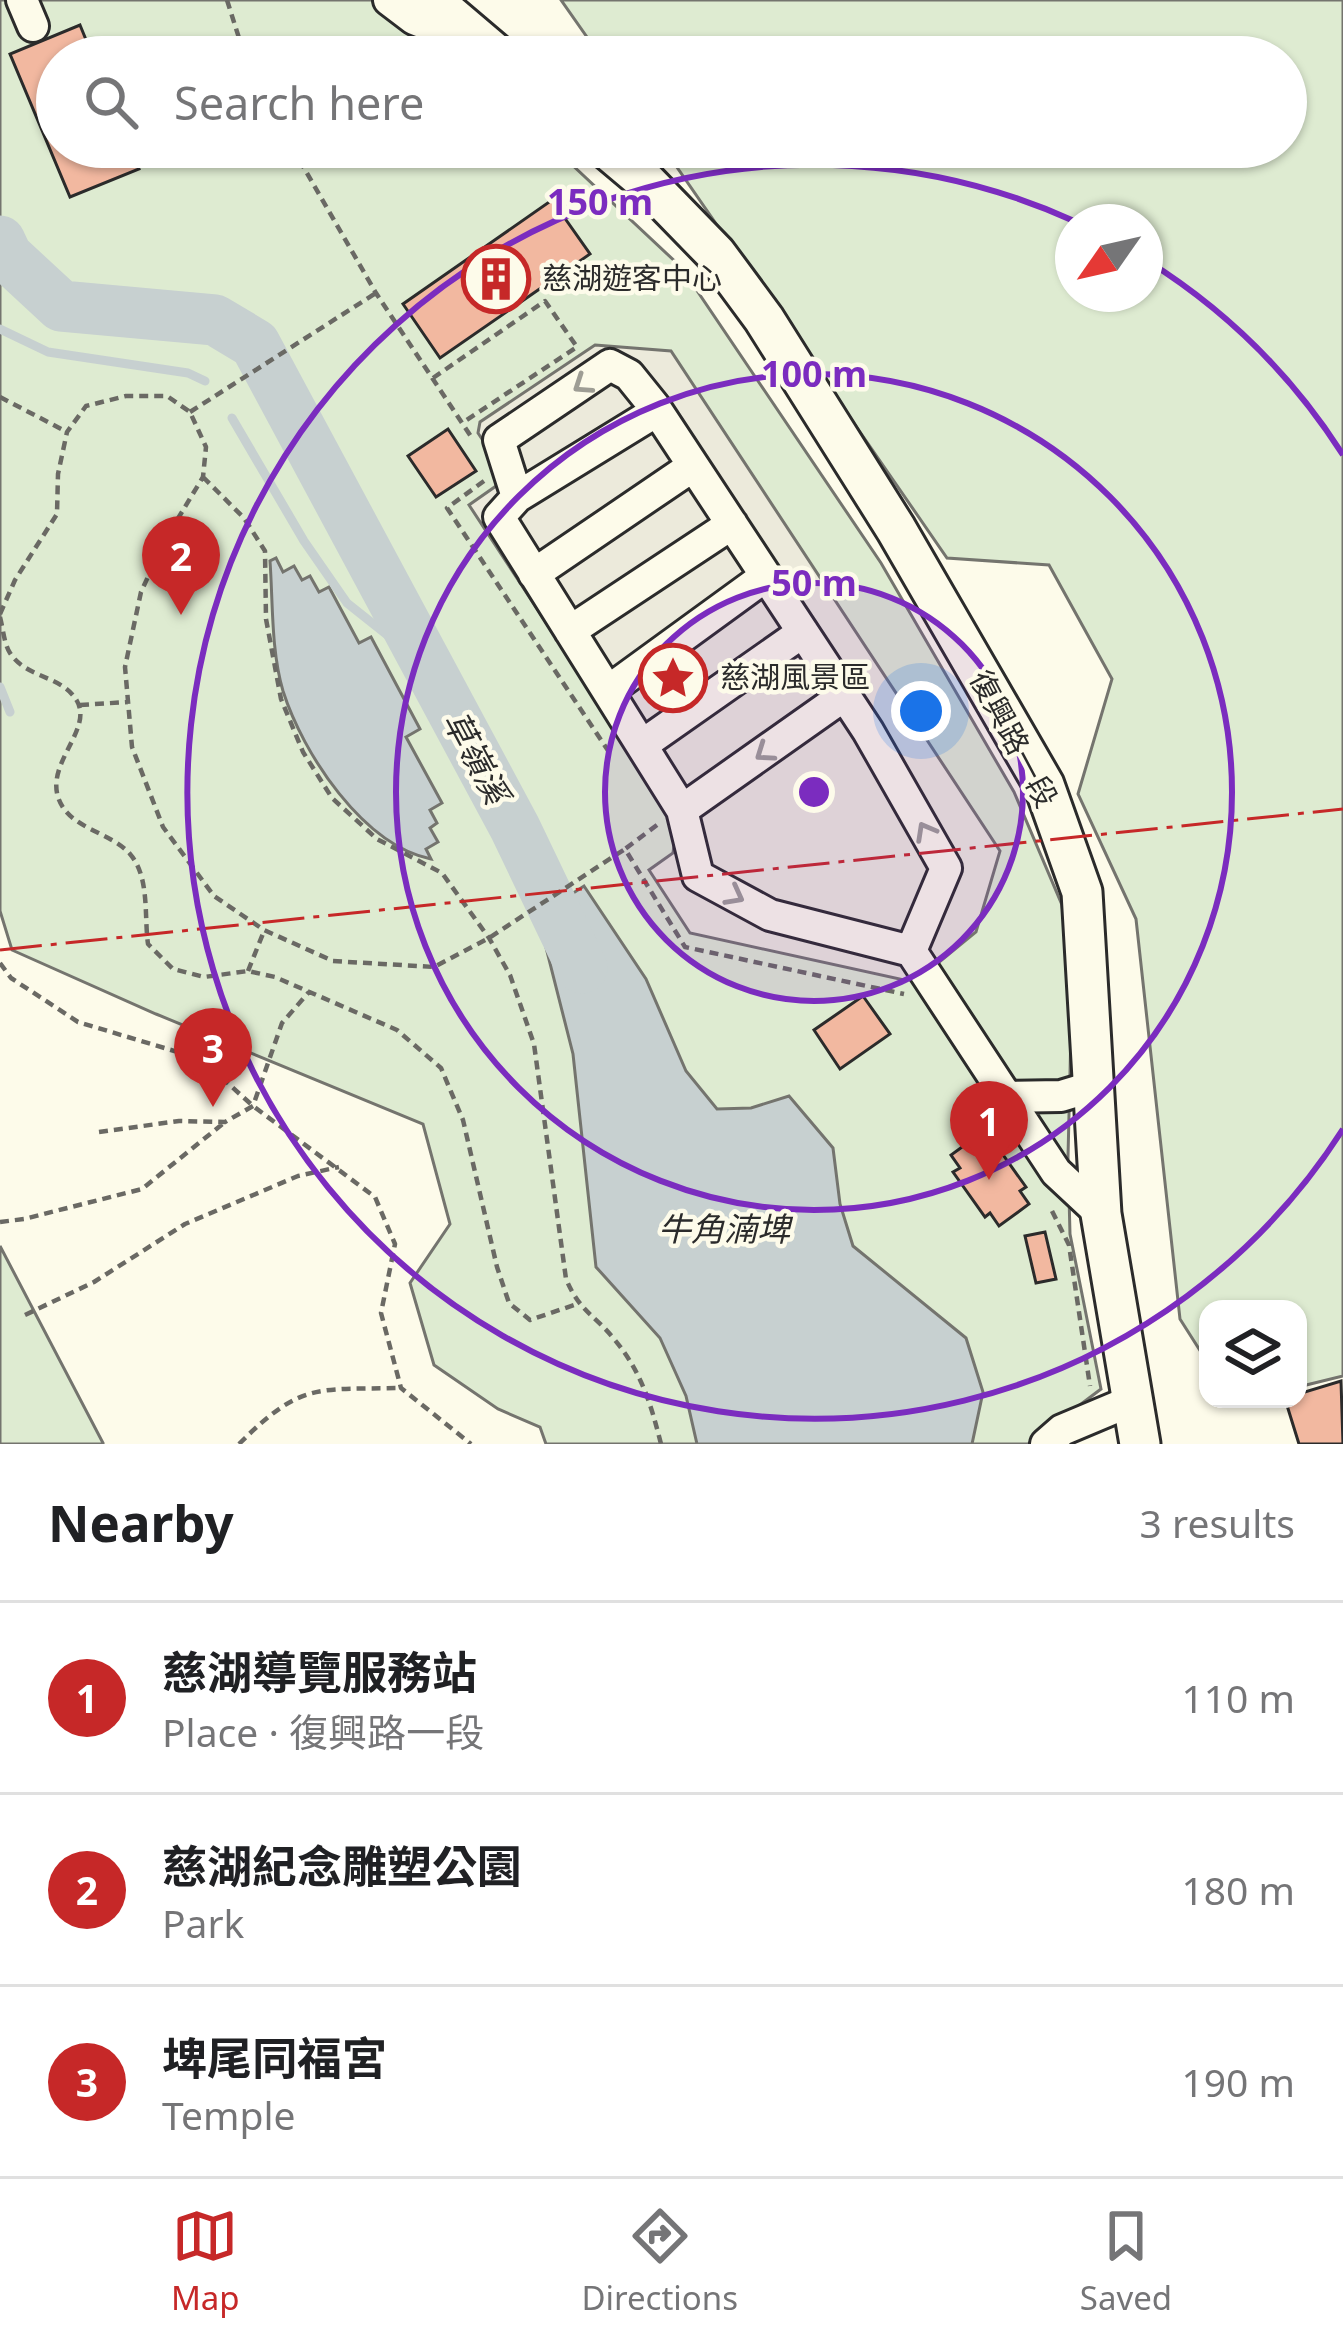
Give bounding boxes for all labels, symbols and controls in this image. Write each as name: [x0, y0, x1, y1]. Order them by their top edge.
search box: [36, 36, 1307, 168]
icon: search: [78, 69, 144, 135]
text: Search here: [174, 72, 424, 133]
text: 150 m: [547, 177, 653, 226]
north arrow: [1055, 204, 1163, 312]
building icon: 慈湖遊客中心: [461, 244, 531, 314]
place label: 慈湖遊客中心: [542, 257, 722, 298]
text: 100 m: [761, 349, 867, 398]
one-way arrow: [573, 370, 595, 392]
pin: 2: [142, 516, 220, 615]
text: 50 m: [771, 558, 857, 607]
place icon: 慈湖風景區: [638, 643, 708, 713]
place label: 慈湖風景區: [720, 656, 870, 697]
street label: 復興路一段: [961, 662, 1068, 814]
your location: [891, 681, 951, 741]
water label: 草嶺溪: [433, 702, 521, 815]
one-way arrow: [755, 738, 777, 760]
centre of rings: [793, 771, 835, 813]
one-way arrow: [916, 823, 939, 844]
one-way arrow: [723, 882, 744, 905]
pin: 3: [174, 1008, 252, 1107]
pin: 1: [950, 1081, 1028, 1180]
water label: 牛角湳埤: [658, 1206, 794, 1251]
map controls: [1199, 1300, 1307, 1408]
button: layers: [1199, 1300, 1307, 1408]
text: Nearby: [48, 1487, 234, 1557]
text: 3 results: [1140, 1496, 1295, 1549]
text: 慈湖導覽服務站: [162, 1641, 477, 1702]
text: 1: [76, 1671, 98, 1724]
text: 110 m: [1181, 1671, 1295, 1724]
text: Place · 復興路一段: [162, 1705, 484, 1758]
text: 慈湖紀念雕塑公園: [162, 1835, 522, 1896]
text: 2: [76, 1863, 98, 1916]
text: 180 m: [1181, 1863, 1295, 1916]
text: Park: [162, 1896, 244, 1949]
text: 埤尾同福宮: [162, 2027, 387, 2088]
text: 3: [76, 2055, 98, 2108]
text: 190 m: [1181, 2055, 1295, 2108]
text: Temple: [162, 2088, 295, 2141]
tab: Map: [171, 2203, 240, 2320]
tab: Directions: [581, 2203, 738, 2320]
tab: Saved: [1080, 2203, 1172, 2320]

